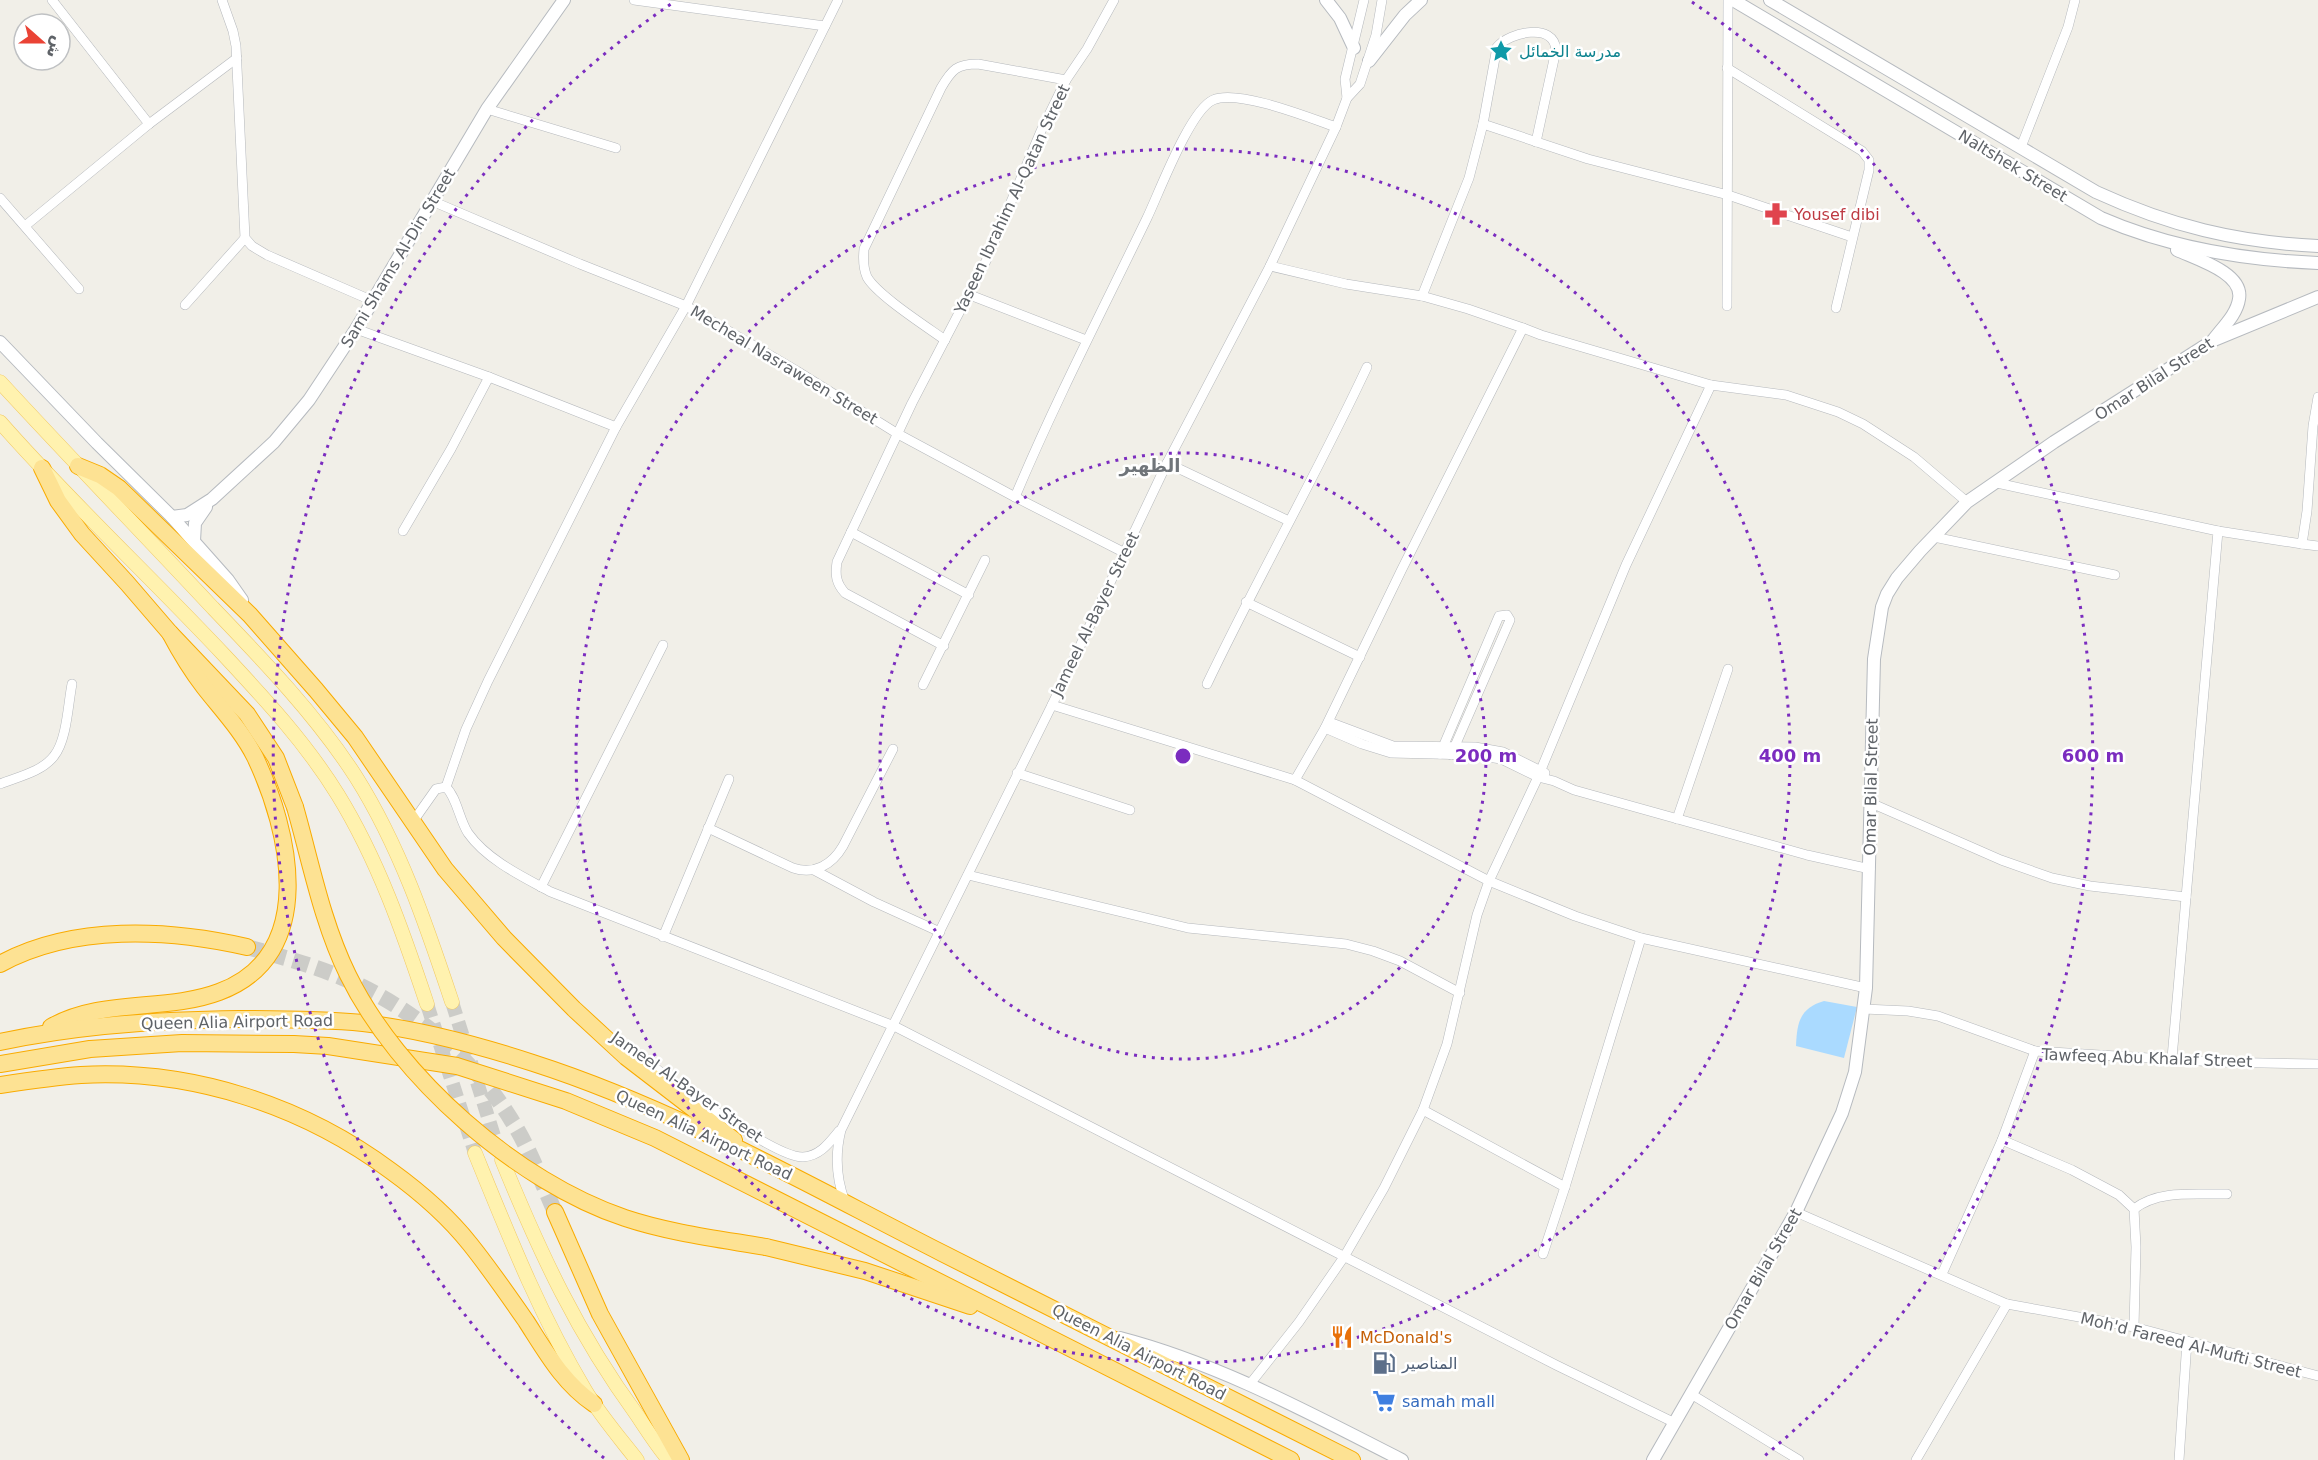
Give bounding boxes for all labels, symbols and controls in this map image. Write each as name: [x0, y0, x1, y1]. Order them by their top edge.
north arrow: [12, 12, 72, 72]
text: ش: [43, 33, 68, 61]
place icon: مدرسة الخمائل: [1488, 38, 1514, 64]
place label: مدرسة الخمائل: [1519, 42, 1621, 62]
street label: Yaseen Ibrahim Al-Qatan Street: [950, 81, 1074, 318]
street label: Naltshek Street: [1955, 126, 2071, 206]
street label: Sami Shams Al-Din Street: [337, 165, 459, 351]
pharmacy icon: Yousef dibi: [1763, 201, 1789, 227]
place label: Yousef dibi: [1793, 205, 1880, 224]
street label: Mecheal Nasraween Street: [687, 302, 881, 428]
street label: Omar Bilal Street: [2091, 334, 2217, 424]
district label: الظهير: [1119, 455, 1180, 477]
street label: Jameel Al-Bayer Street: [1047, 529, 1143, 700]
street label: Omar Bilal Street: [1860, 718, 1882, 856]
text: 200 m: [1455, 745, 1517, 766]
text: 400 m: [1759, 745, 1821, 766]
text: 600 m: [2062, 745, 2124, 766]
centre of rings: [1173, 746, 1193, 766]
street label: Queen Alia Airport Road: [141, 1011, 333, 1033]
street label: Jameel Al-Bayer Street: [607, 1027, 766, 1146]
street label: Tawfeeq Abu Khalaf Street: [2040, 1045, 2253, 1071]
street label: Queen Alia Airport Road: [613, 1086, 795, 1184]
street label: Omar Bilal Street: [1720, 1205, 1806, 1333]
street label: Queen Alia Airport Road: [1049, 1300, 1229, 1404]
street label: Moh'd Fareed Al-Mufti Street: [2079, 1308, 2303, 1382]
restaurant icon: McDonald's: [1329, 1324, 1355, 1350]
place label: McDonald's: [1360, 1328, 1452, 1347]
fuel station icon: المناصير: [1371, 1350, 1397, 1376]
place label: المناصير: [1401, 1354, 1458, 1374]
supermarket icon: samah mall: [1371, 1388, 1397, 1414]
place label: samah mall: [1402, 1392, 1495, 1411]

